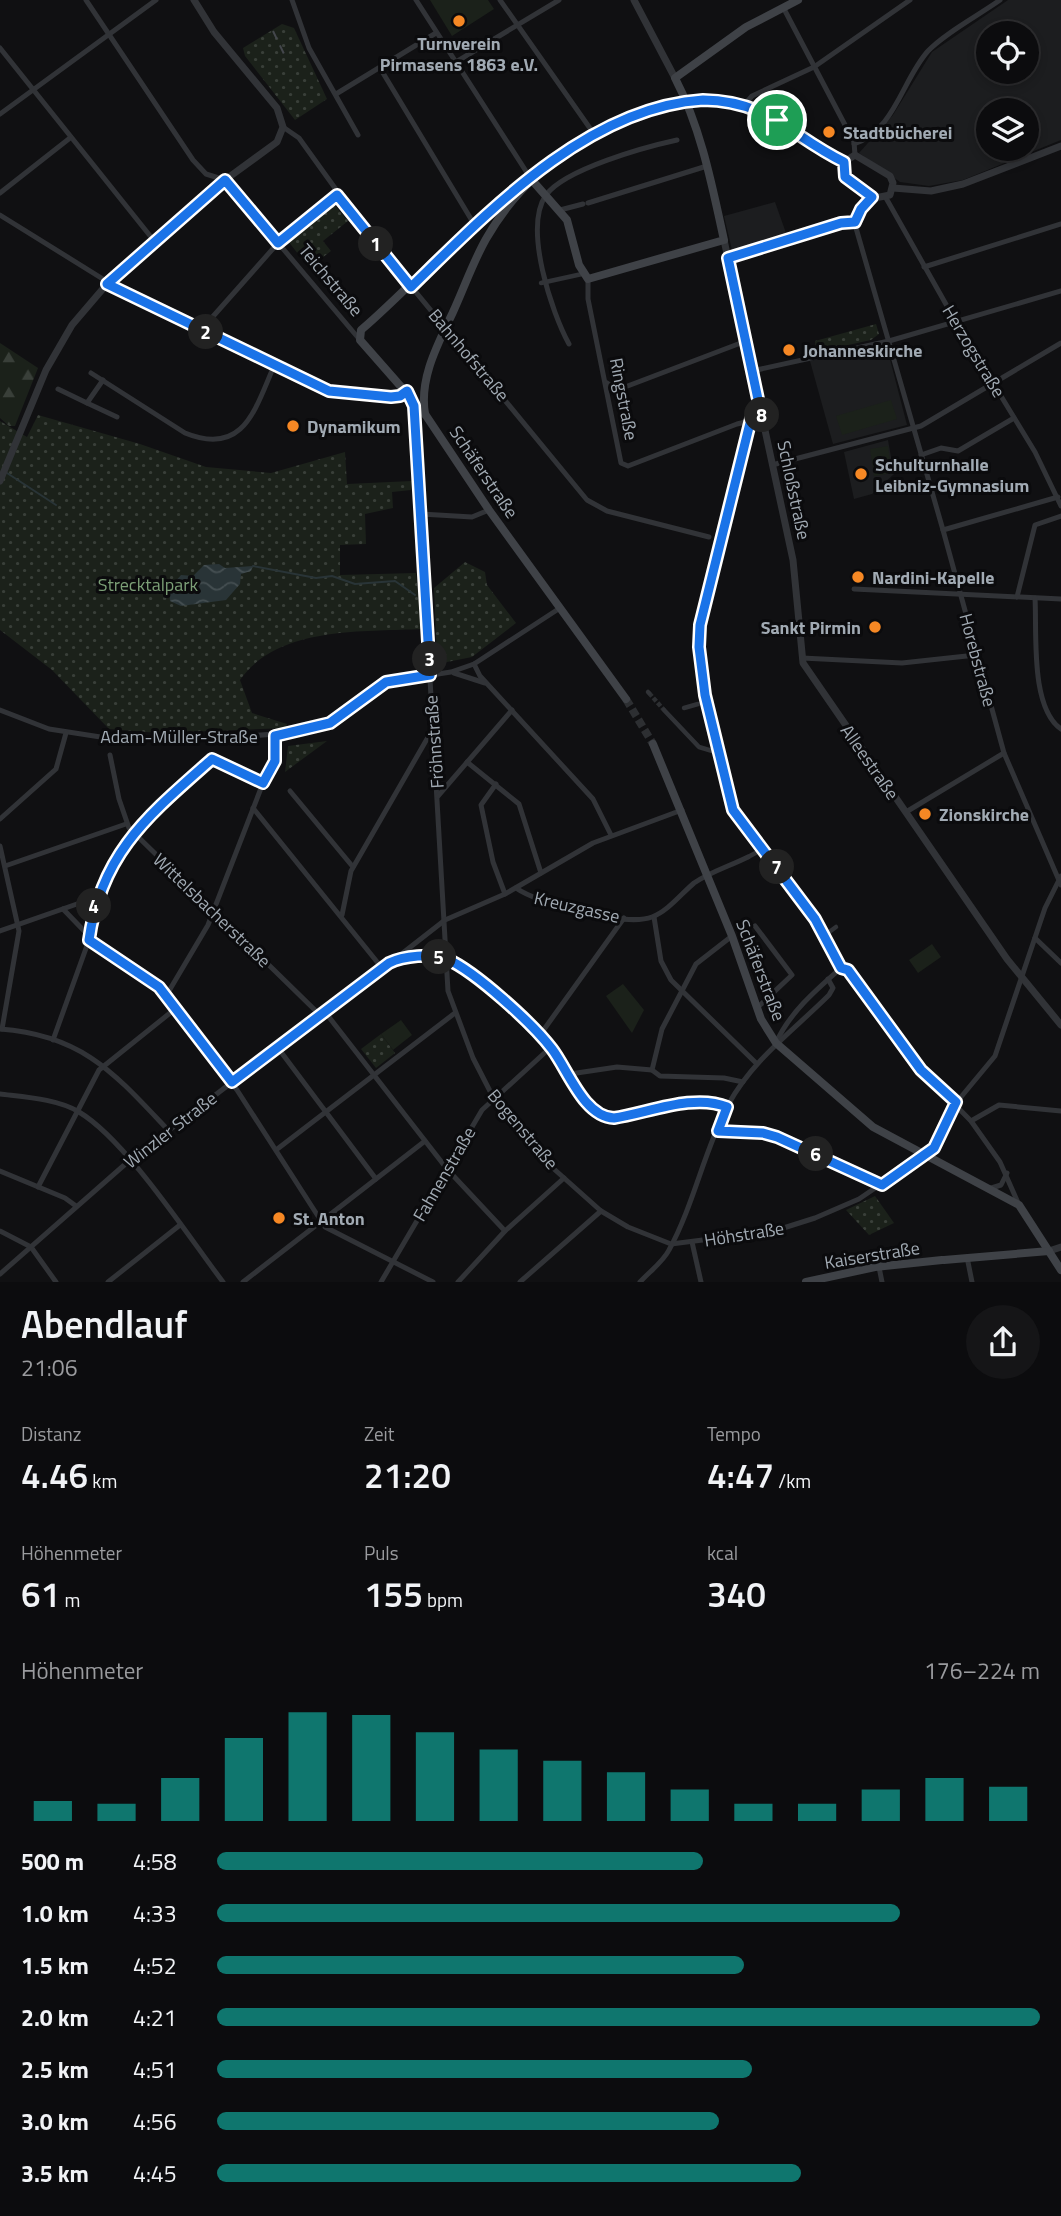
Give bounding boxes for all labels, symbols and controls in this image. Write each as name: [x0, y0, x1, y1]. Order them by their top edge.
marker: Turnverein Pirmasens 1863 e.V.: [451, 13, 467, 29]
map controls: [976, 21, 1039, 161]
button: locate: [976, 21, 1039, 84]
place label: Turnverein Pirmasens 1863 e.V.: [380, 30, 538, 78]
pin: [747, 90, 807, 150]
button: layers: [976, 98, 1039, 161]
icon: arrive: [758, 101, 796, 139]
place label: Stadtbücherei: [843, 119, 952, 146]
marker: Stadtbücherei: [821, 124, 837, 140]
pin: 1: [358, 226, 394, 262]
text: 1: [370, 229, 381, 258]
street label: Teichstraße: [292, 238, 370, 322]
street label: Herzogstraße: [936, 300, 1012, 402]
street label: Bahnhofstraße: [422, 303, 516, 407]
pin: 2: [188, 314, 224, 350]
text: 2: [200, 317, 211, 346]
place label: Johanneskirche: [803, 337, 922, 364]
marker: Johanneskirche: [781, 342, 797, 358]
street label: Ringstraße: [603, 356, 645, 442]
pin: 8: [744, 398, 780, 432]
text: 8: [756, 400, 767, 429]
place label: Dynamikum: [307, 413, 401, 440]
marker: Dynamikum: [285, 418, 301, 434]
street label: Schäferstraße: [443, 420, 525, 524]
street label: Schloßstraße: [770, 438, 818, 542]
place label: Schulturnhalle Leibniz-Gymnasium: [875, 451, 1029, 499]
marker: Schulturnhalle Leibniz-Gymnasium: [853, 466, 869, 482]
place label: Nardini-Kapelle: [872, 564, 995, 591]
marker: Nardini-Kapelle: [850, 569, 866, 585]
park label: Strecktalpark: [98, 571, 199, 598]
street label: Horebstraße: [953, 610, 1003, 710]
place label: Sankt Pirmin: [761, 614, 861, 641]
marker: Sankt Pirmin: [867, 619, 883, 635]
pin: 3: [412, 642, 448, 676]
text: 3: [424, 644, 435, 673]
street label: Fröhnstraße: [417, 695, 451, 789]
street label: Alleestraße: [834, 719, 906, 805]
street label: Adam-Müller-Straße: [100, 723, 258, 750]
place label: Zionskirche: [939, 801, 1029, 828]
marker: Zionskirche: [917, 806, 933, 822]
street label: Wittelsbacherstraße: [147, 847, 277, 973]
pin: 7: [760, 850, 794, 884]
text: 7: [771, 852, 782, 881]
street label: Kreuzgasse: [531, 884, 623, 930]
pin: 4: [76, 888, 112, 923]
text: 4: [88, 891, 99, 920]
street label: Schäferstraße: [729, 915, 793, 1025]
pin: 5: [422, 940, 457, 974]
text: 5: [433, 942, 444, 971]
street label: Bogenstraße: [481, 1083, 565, 1175]
street label: Winzler Straße: [118, 1085, 222, 1175]
street label: Fahnenstraße: [406, 1122, 482, 1226]
pin: 6: [798, 1136, 834, 1172]
text: 6: [810, 1139, 821, 1168]
place label: St. Anton: [293, 1205, 365, 1232]
marker: St. Anton: [271, 1210, 287, 1226]
street label: Höhstraße: [702, 1214, 786, 1254]
street label: Kaiserstraße: [822, 1234, 922, 1276]
text: Abendlauf: [21, 1295, 187, 1353]
button: share: [966, 1305, 1040, 1379]
text: 21:06: [21, 1350, 78, 1385]
text: Distanz: [21, 1419, 81, 1448]
text: Zeit: [364, 1419, 394, 1448]
text: Tempo: [707, 1419, 761, 1448]
text: 4.46: [21, 1448, 88, 1502]
text: 21:20: [364, 1448, 451, 1502]
text: 4:47: [707, 1448, 774, 1502]
text: km: [88, 1466, 117, 1495]
text: /km: [774, 1466, 811, 1495]
text: Höhenmeter: [21, 1538, 122, 1567]
text: Puls: [364, 1538, 399, 1567]
text: kcal: [707, 1538, 738, 1567]
text: 61: [21, 1567, 60, 1621]
text: 155: [364, 1567, 423, 1621]
text: 340: [707, 1567, 766, 1621]
text: m: [60, 1585, 80, 1614]
text: bpm: [423, 1585, 463, 1614]
text: Höhenmeter: [21, 1653, 143, 1688]
text: 176–224 m: [924, 1653, 1040, 1688]
text: 500 m: [21, 1844, 84, 1879]
text: 4:58: [133, 1844, 177, 1879]
text: 1.0 km: [21, 1896, 89, 1931]
text: 4:33: [133, 1896, 177, 1931]
text: 1.5 km: [21, 1948, 89, 1983]
text: 4:52: [133, 1948, 177, 1983]
text: 2.0 km: [21, 2000, 89, 2035]
text: 4:21: [133, 2000, 177, 2035]
text: 2.5 km: [21, 2052, 89, 2087]
text: 4:51: [133, 2052, 177, 2087]
text: 3.0 km: [21, 2104, 89, 2139]
text: 4:56: [133, 2104, 177, 2139]
text: 3.5 km: [21, 2156, 89, 2191]
text: 4:45: [133, 2156, 177, 2191]

